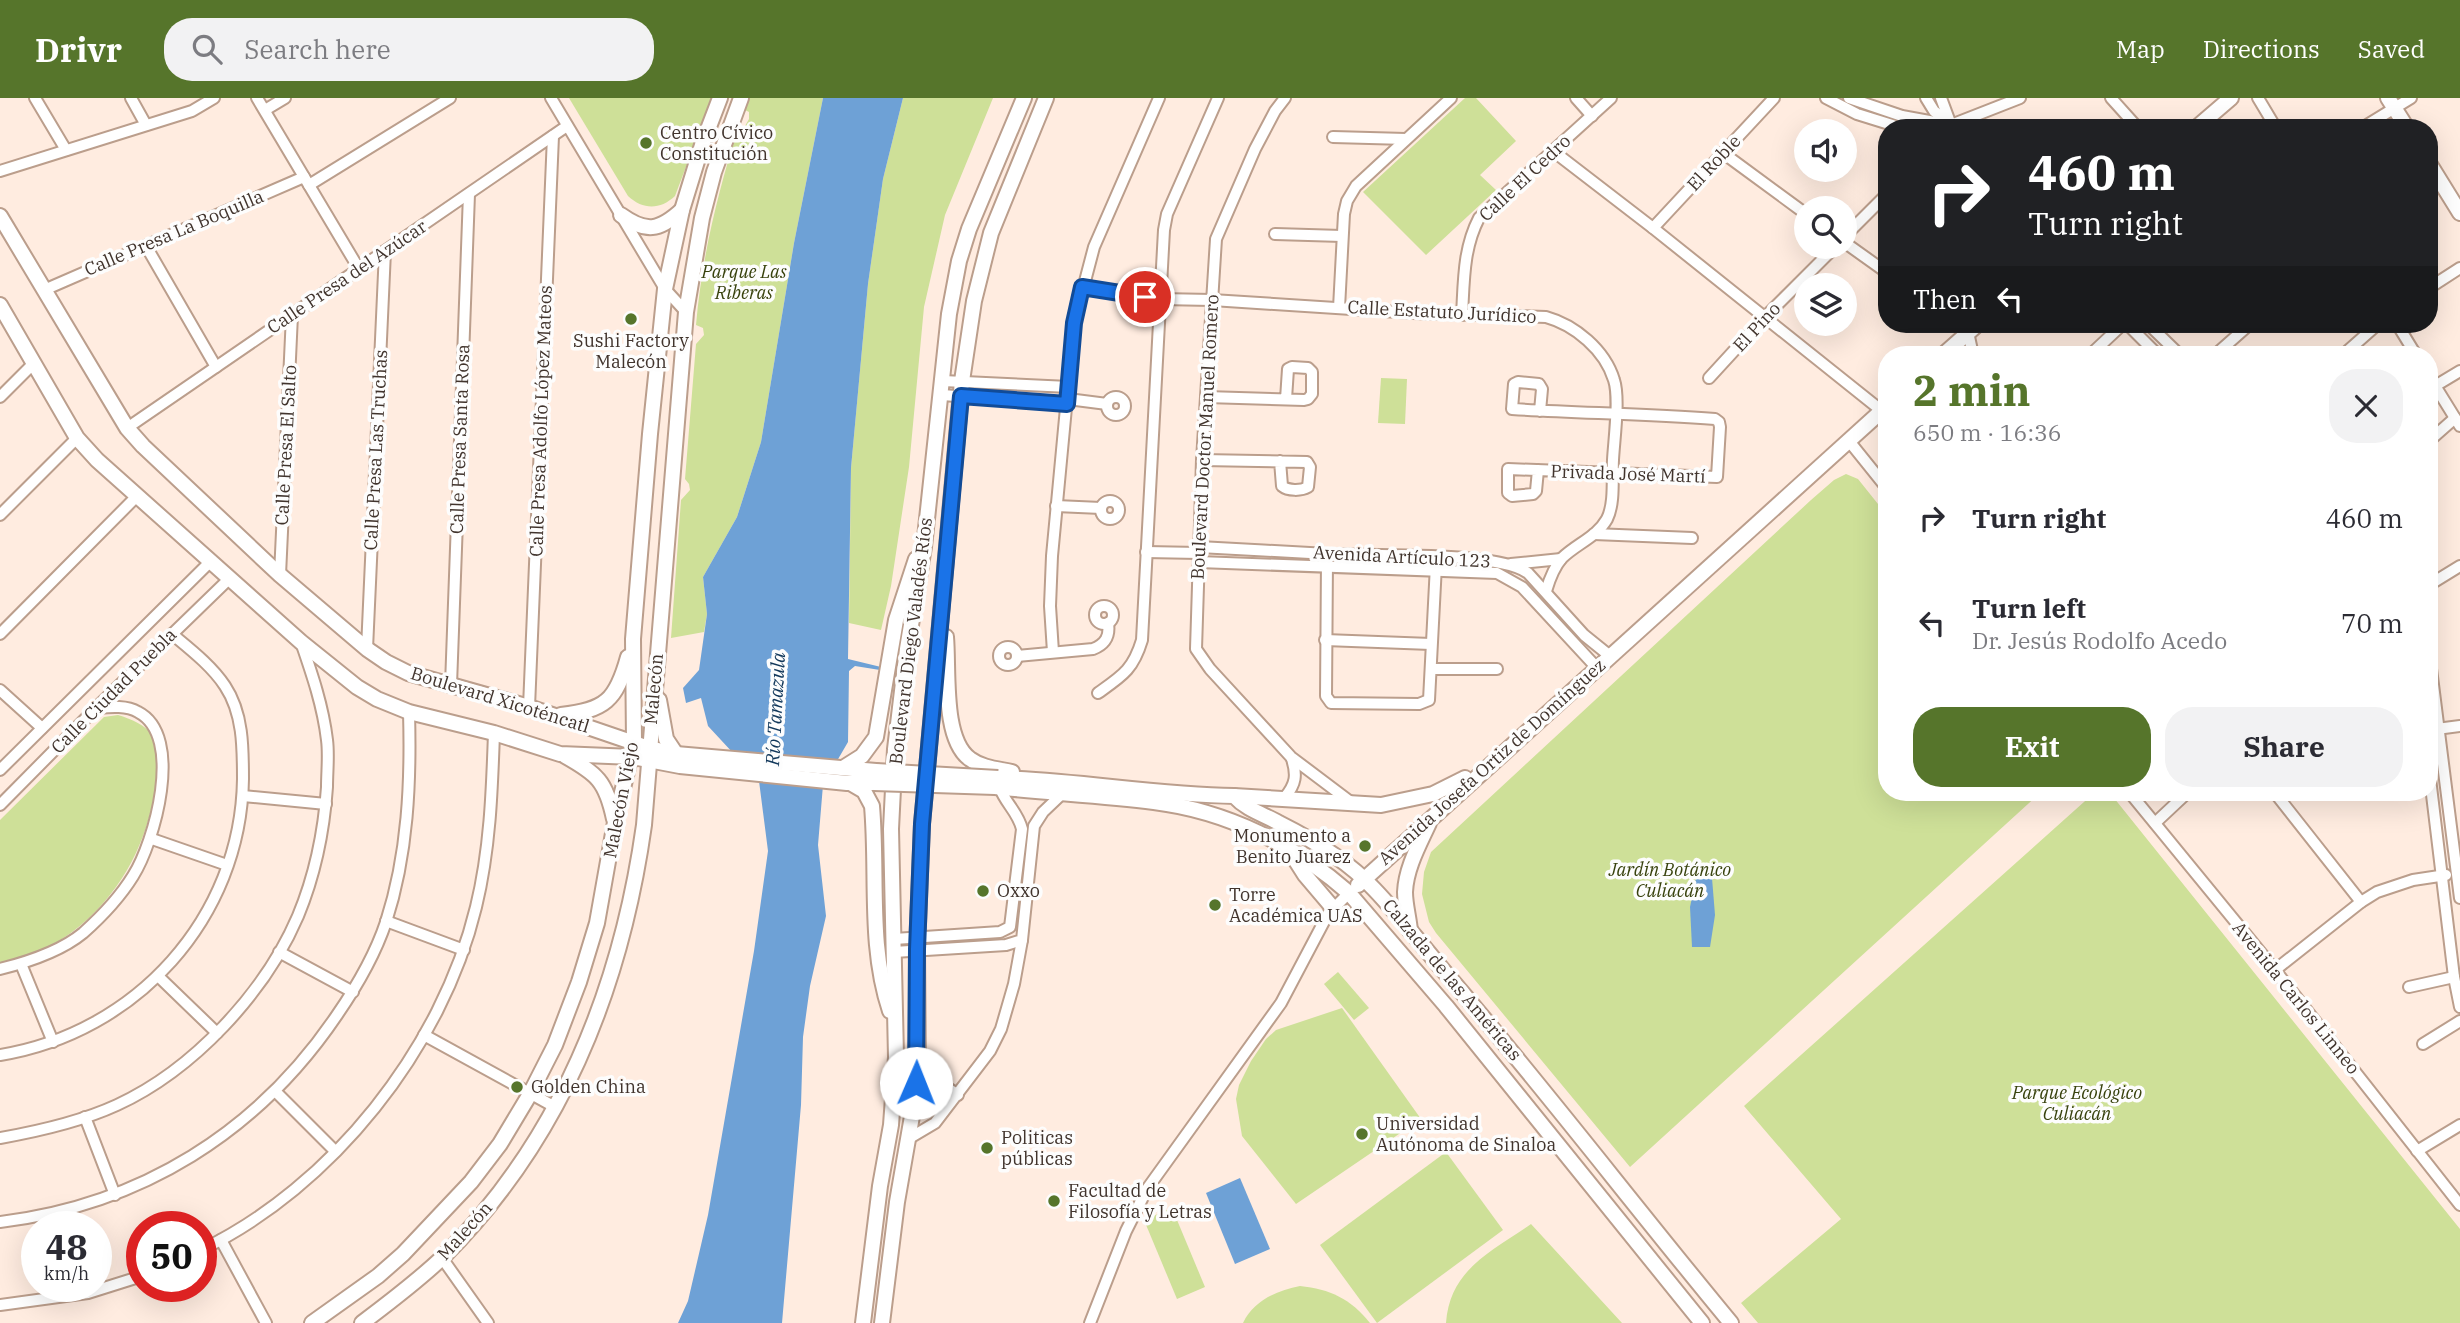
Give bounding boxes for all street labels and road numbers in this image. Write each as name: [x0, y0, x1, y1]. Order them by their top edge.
street label: Calle El Cedro: [1474, 129, 1575, 226]
street label: El Roble: [1682, 130, 1746, 196]
street label: Calle Presa La Boquilla: [81, 184, 267, 281]
street label: Calle Presa del Azúcar: [263, 215, 431, 339]
street label: Calle Presa Adolfo López Mateos: [524, 285, 557, 557]
street label: Boulevard Doctor Manuel Romero: [1186, 294, 1223, 580]
street label: Calle Estatuto Jurídico: [1347, 295, 1537, 328]
street label: El Pino: [1728, 297, 1785, 356]
street label: Calle Presa Santa Rosa: [445, 343, 474, 534]
street label: Calle Presa Las Truchas: [359, 349, 392, 551]
street label: Calle Presa El Salto: [270, 364, 301, 526]
street label: Privada José Martí: [1550, 459, 1706, 488]
street label: Boulevard Diego Valadés Ríos: [884, 516, 937, 766]
street label: Avenida Artículo 123: [1312, 540, 1492, 573]
street label: Calle Ciudad Puebla: [46, 623, 181, 758]
street label: Malecón: [639, 652, 668, 725]
street label: Avenida Josefa Ortiz de Domínguez: [1373, 653, 1610, 870]
street label: Boulevard Xicoténcatl: [408, 661, 592, 738]
street label: Malecón Viejo: [598, 740, 643, 860]
street label: Calzada de las Américas: [1378, 894, 1527, 1065]
street label: Avenida Carlos Linneo: [2228, 917, 2365, 1079]
street label: Malecón: [432, 1196, 497, 1265]

